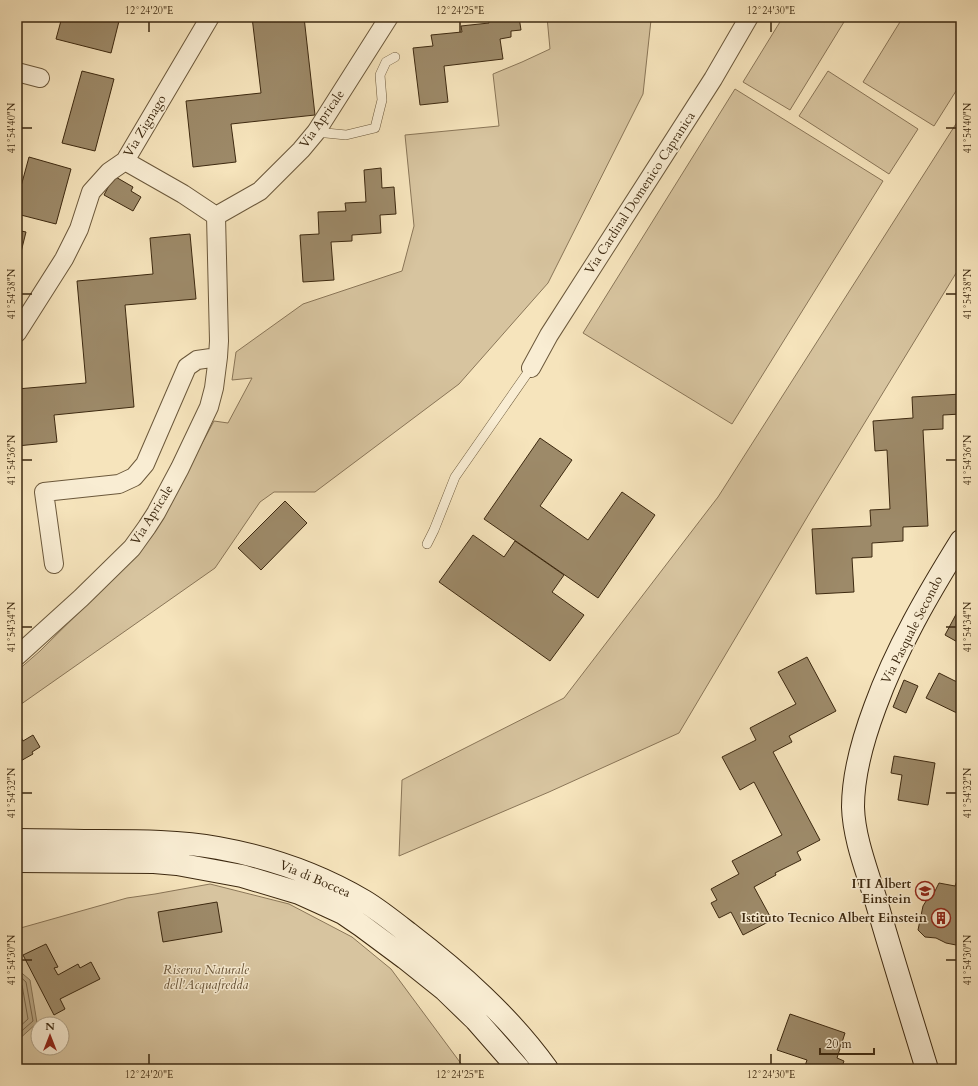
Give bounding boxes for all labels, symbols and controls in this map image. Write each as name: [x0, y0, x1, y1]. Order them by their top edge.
text: 12°24'20"E: [125, 4, 173, 18]
text: 12°24'25"E: [436, 4, 484, 18]
text: 12°24'30"E: [747, 4, 795, 18]
street label: Via Apricale: [295, 86, 349, 152]
street label: Via Zignago: [119, 91, 171, 161]
text: 41°54'40"N: [5, 102, 19, 153]
text: 41°54'40"N: [961, 102, 975, 153]
street label: Via Cardinal Domenico Capranica: [581, 108, 700, 278]
text: 41°54'38"N: [5, 268, 19, 319]
text: 41°54'38"N: [961, 268, 975, 319]
text: 41°54'36"N: [5, 434, 19, 485]
text: 41°54'36"N: [961, 434, 975, 485]
street label: Via Apricale: [126, 481, 178, 548]
street label: Via Pasquale Secondo: [877, 573, 947, 687]
text: 41°54'34"N: [5, 601, 19, 652]
text: 41°54'34"N: [961, 601, 975, 652]
text: 41°54'32"N: [5, 767, 19, 818]
text: 41°54'32"N: [961, 767, 975, 818]
street label: Via di Boccea: [277, 856, 354, 902]
place label: ITI Albert Einstein: [852, 875, 912, 908]
school or university icon: ITI Albert Einstein: [914, 880, 936, 902]
building icon: Istituto Tecnico Albert Einstein: [930, 907, 952, 929]
place label: Istituto Tecnico Albert Einstein: [741, 909, 928, 927]
text: 41°54'30"N: [5, 934, 19, 985]
text: 41°54'30"N: [961, 934, 975, 985]
park label: Riserva Naturale dell'Acquafredda: [163, 961, 250, 994]
north arrow: [30, 1016, 70, 1056]
text: N: [45, 1019, 55, 1034]
scale bar: [820, 1030, 874, 1056]
text: 20 m: [826, 1036, 853, 1052]
text: 12°24'20"E: [125, 1068, 173, 1082]
text: 12°24'25"E: [436, 1068, 484, 1082]
text: 12°24'30"E: [747, 1068, 795, 1082]

